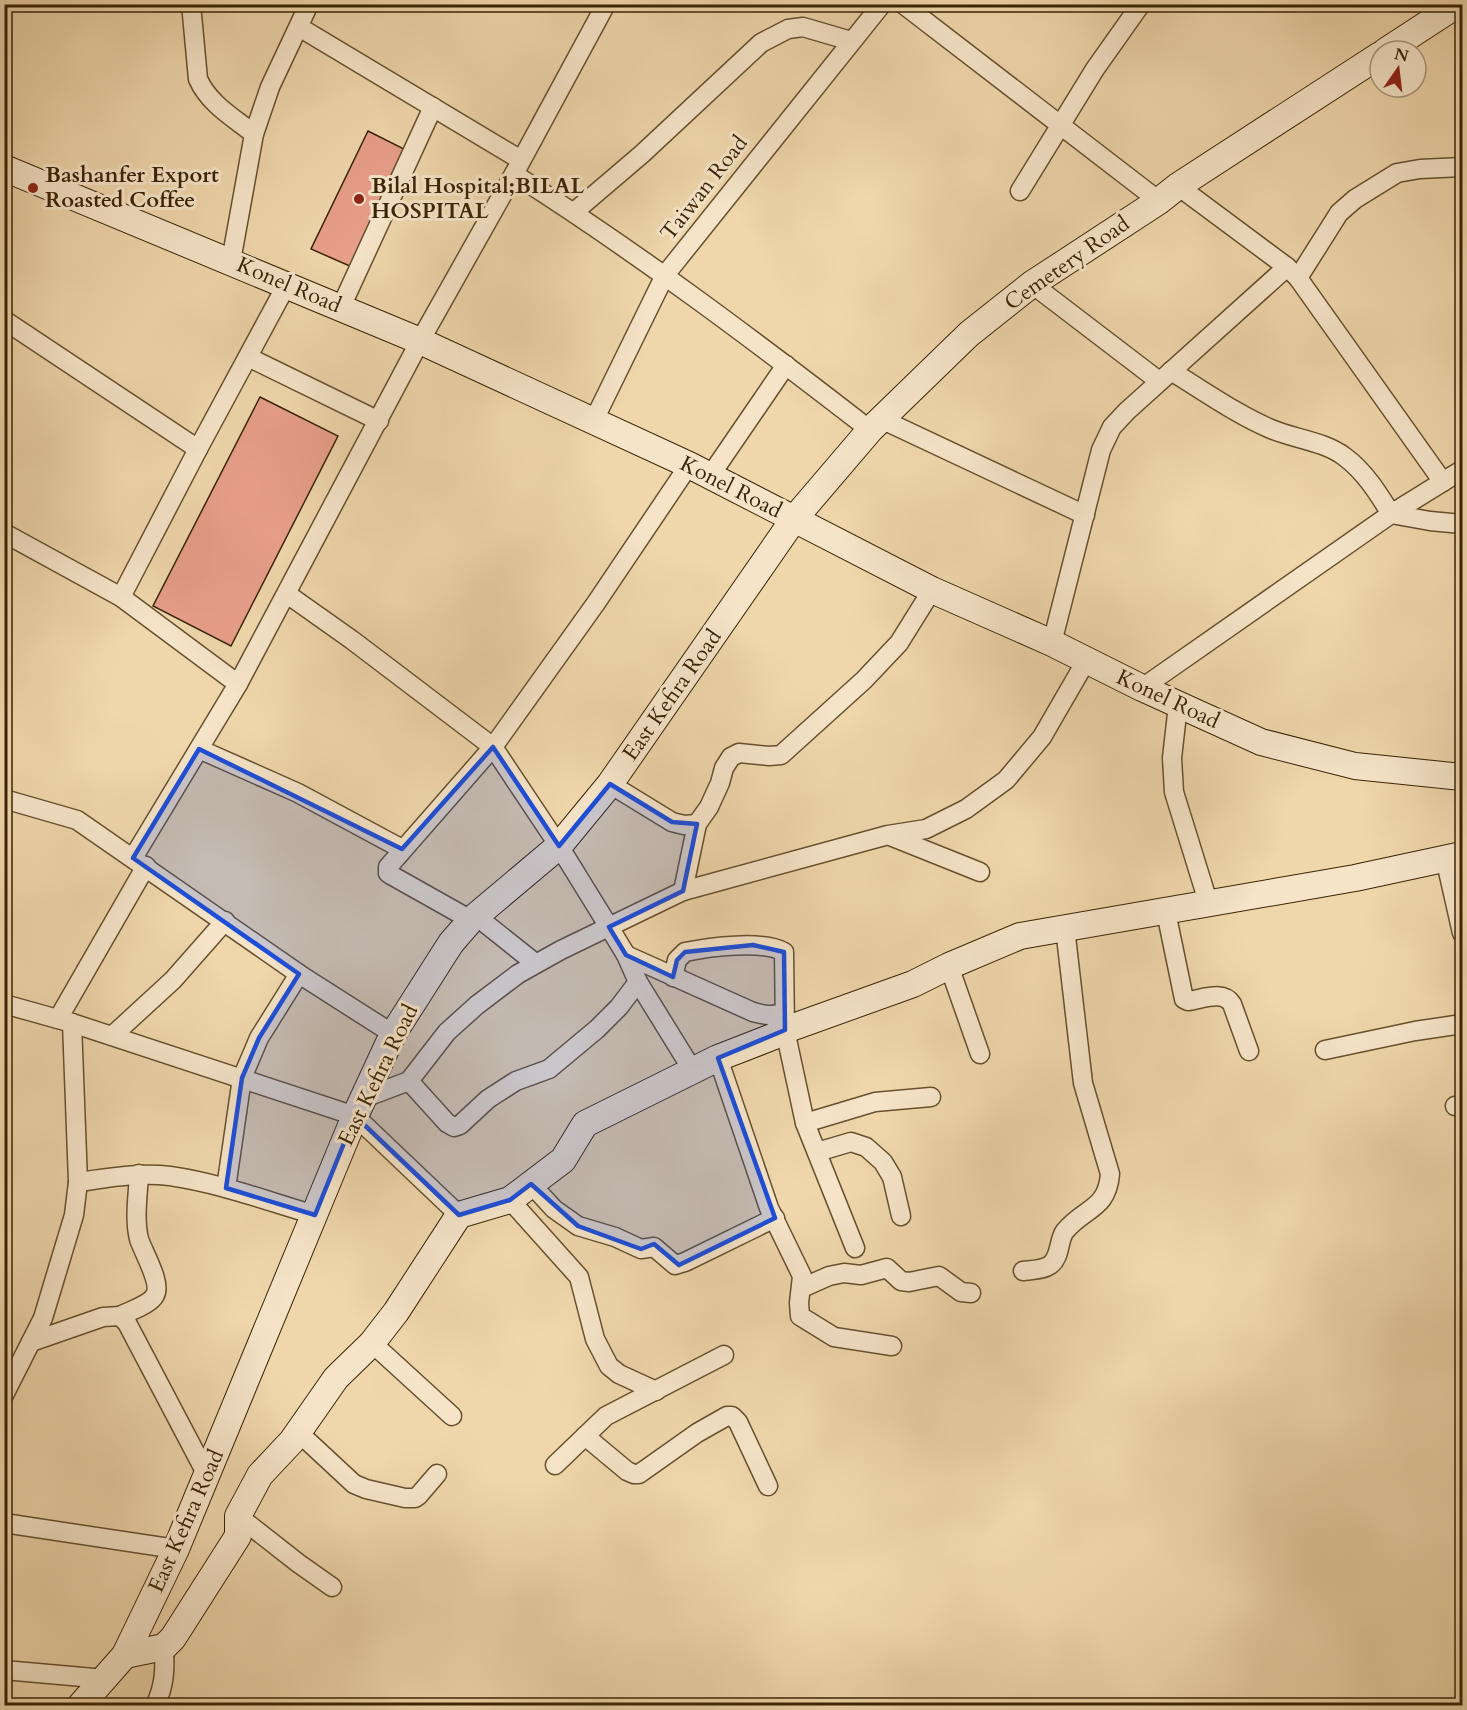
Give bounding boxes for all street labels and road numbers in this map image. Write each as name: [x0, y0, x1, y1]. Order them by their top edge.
street label: Taiwan Road: [653, 129, 755, 247]
street label: Cemetery Road: [998, 209, 1136, 317]
street label: Konel Road: [232, 250, 346, 321]
street label: Konel Road: [675, 449, 787, 526]
street label: East Kefira Road: [616, 623, 729, 767]
street label: Konel Road: [1112, 662, 1225, 736]
street label: East Kefira Road: [331, 999, 425, 1151]
street label: East Kefira Road: [141, 1444, 231, 1597]

